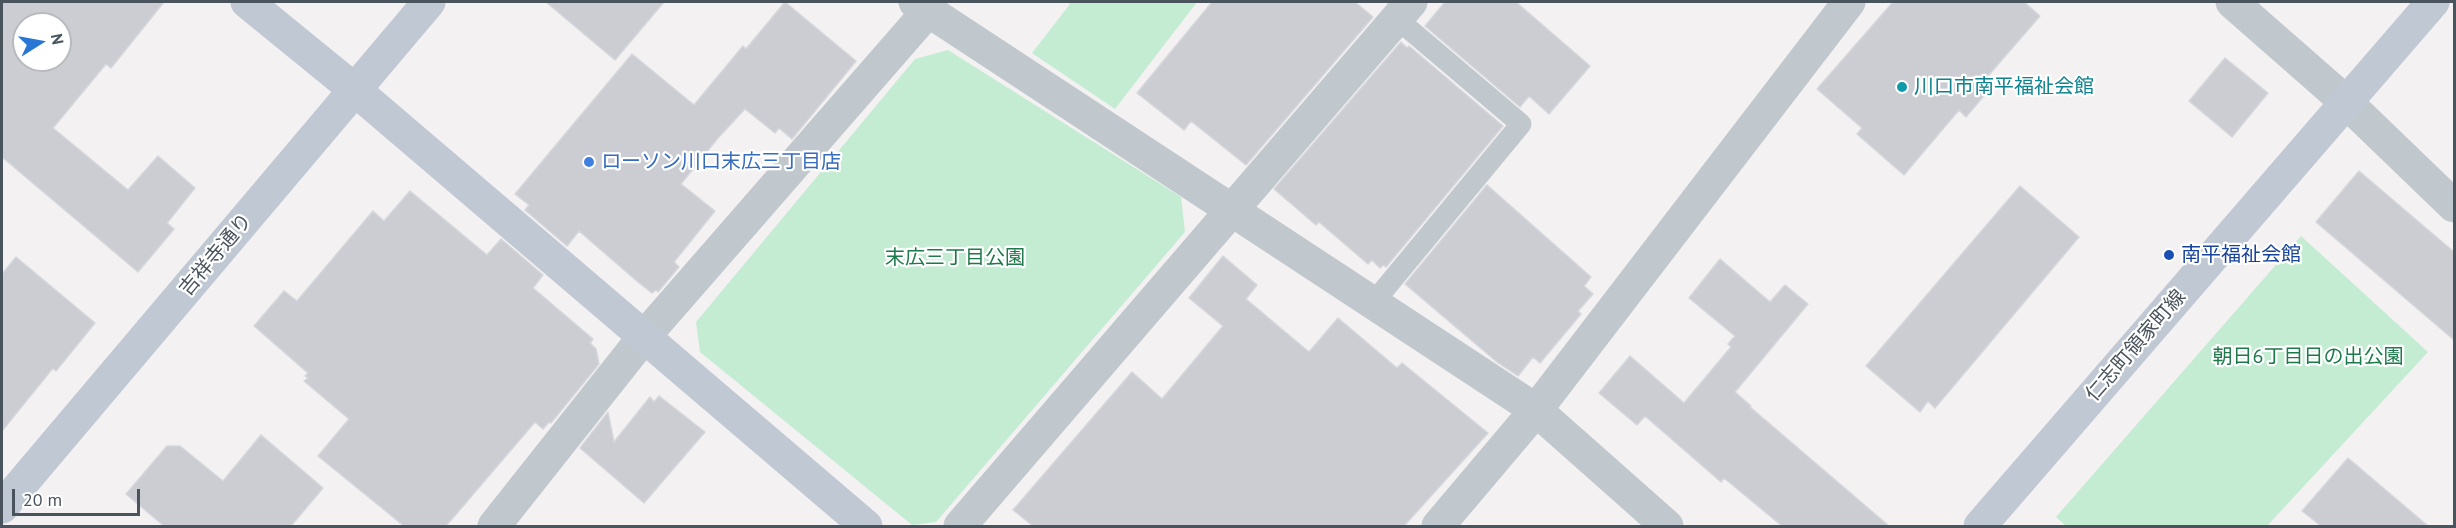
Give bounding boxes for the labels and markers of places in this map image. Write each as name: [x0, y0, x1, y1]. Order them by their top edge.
place label: 川口市南平福祉会館: [1914, 75, 2094, 99]
marker: 川口市南平福祉会館: [1895, 80, 1909, 94]
place label: ローソン川口末広三丁目店: [601, 150, 841, 174]
marker: ローソン川口末広三丁目店: [582, 155, 596, 169]
place label: 南平福祉会館: [2181, 243, 2301, 267]
marker: 南平福祉会館: [2162, 248, 2176, 262]

